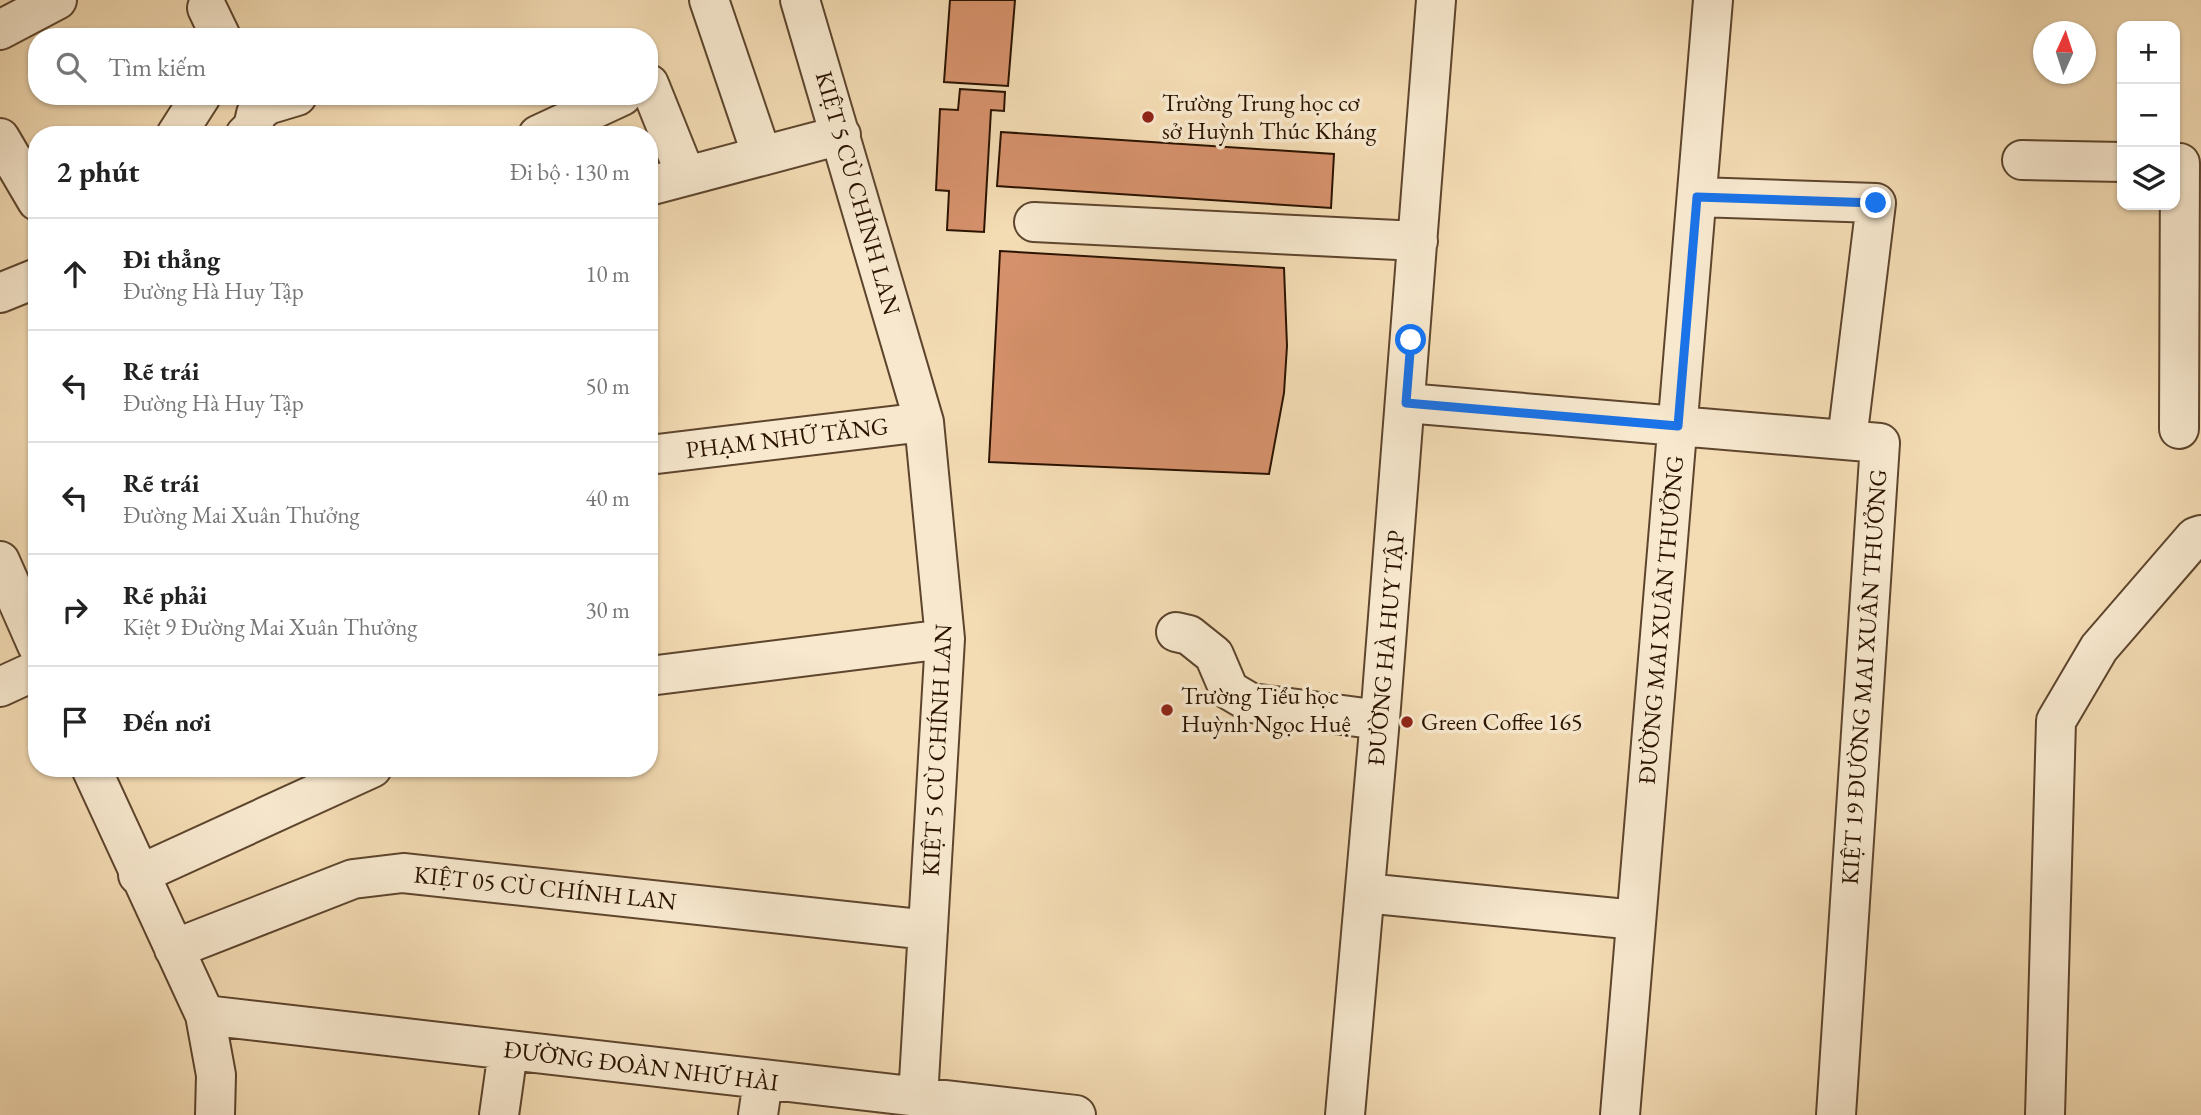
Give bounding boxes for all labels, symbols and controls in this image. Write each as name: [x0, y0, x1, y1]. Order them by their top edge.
north arrow: [2033, 21, 2096, 84]
map controls: [2117, 21, 2180, 210]
button: +: [2117, 21, 2180, 84]
search box: [28, 28, 658, 105]
icon: search: [52, 48, 90, 86]
text: Tìm kiếm: [108, 50, 206, 84]
street label: KIỆT 5 CÙ CHÍNH LAN: [809, 67, 908, 318]
button: −: [2117, 84, 2180, 147]
place label: Trường Trung học cơ sở Huỳnh Thúc Kháng: [1162, 87, 1377, 146]
marker: Trường Trung học cơ sở Huỳnh Thúc Kháng: [1140, 109, 1156, 125]
button: layers: [2117, 147, 2180, 210]
text: 2 phút: [56, 152, 140, 191]
text: Đi bộ · 130 m: [510, 157, 630, 187]
route end: [1860, 187, 1891, 218]
text: Đi thẳng: [123, 242, 220, 276]
icon: ahead: [56, 255, 94, 293]
text: 10 m: [585, 259, 630, 289]
text: Đường Hà Huy Tập: [123, 276, 304, 306]
route start: [1395, 324, 1426, 355]
text: Rẽ trái: [123, 354, 199, 388]
icon: left: [56, 367, 94, 405]
text: 50 m: [585, 371, 630, 401]
text: Đường Hà Huy Tập: [123, 388, 304, 418]
street label: PHẠM NHỮ TĂNG: [684, 410, 890, 465]
street label: ĐƯỜNG MAI XUÂN THƯỞNG: [1631, 454, 1690, 786]
text: Rẽ trái: [123, 466, 199, 500]
street label: KIỆT 19 ĐƯỜNG MAI XUÂN THƯỞNG: [1834, 468, 1893, 886]
icon: left: [56, 479, 94, 517]
text: 40 m: [585, 483, 630, 513]
text: Đường Mai Xuân Thưởng: [123, 500, 360, 530]
street label: ĐƯỜNG HÀ HUY TẬP: [1360, 529, 1411, 767]
text: Rẽ phải: [123, 578, 207, 612]
icon: right: [56, 591, 94, 629]
text: 30 m: [585, 595, 630, 625]
text: Kiệt 9 Đường Mai Xuân Thưởng: [123, 612, 417, 642]
street label: KIỆT 5 CÙ CHÍNH LAN: [914, 623, 959, 877]
place label: Trường Tiểu học Huỳnh Ngọc Huệ: [1181, 680, 1351, 739]
marker: Trường Tiểu học Huỳnh Ngọc Huệ: [1159, 702, 1175, 718]
icon: arrive: [56, 703, 94, 741]
text: Đến nơi: [123, 705, 211, 739]
place label: Green Coffee 165: [1421, 706, 1582, 737]
marker: Green Coffee 165: [1399, 714, 1415, 730]
street label: KIỆT 05 CÙ CHÍNH LAN: [412, 858, 678, 917]
street label: ĐƯỜNG ĐOÀN NHỮ HÀI: [502, 1033, 780, 1098]

